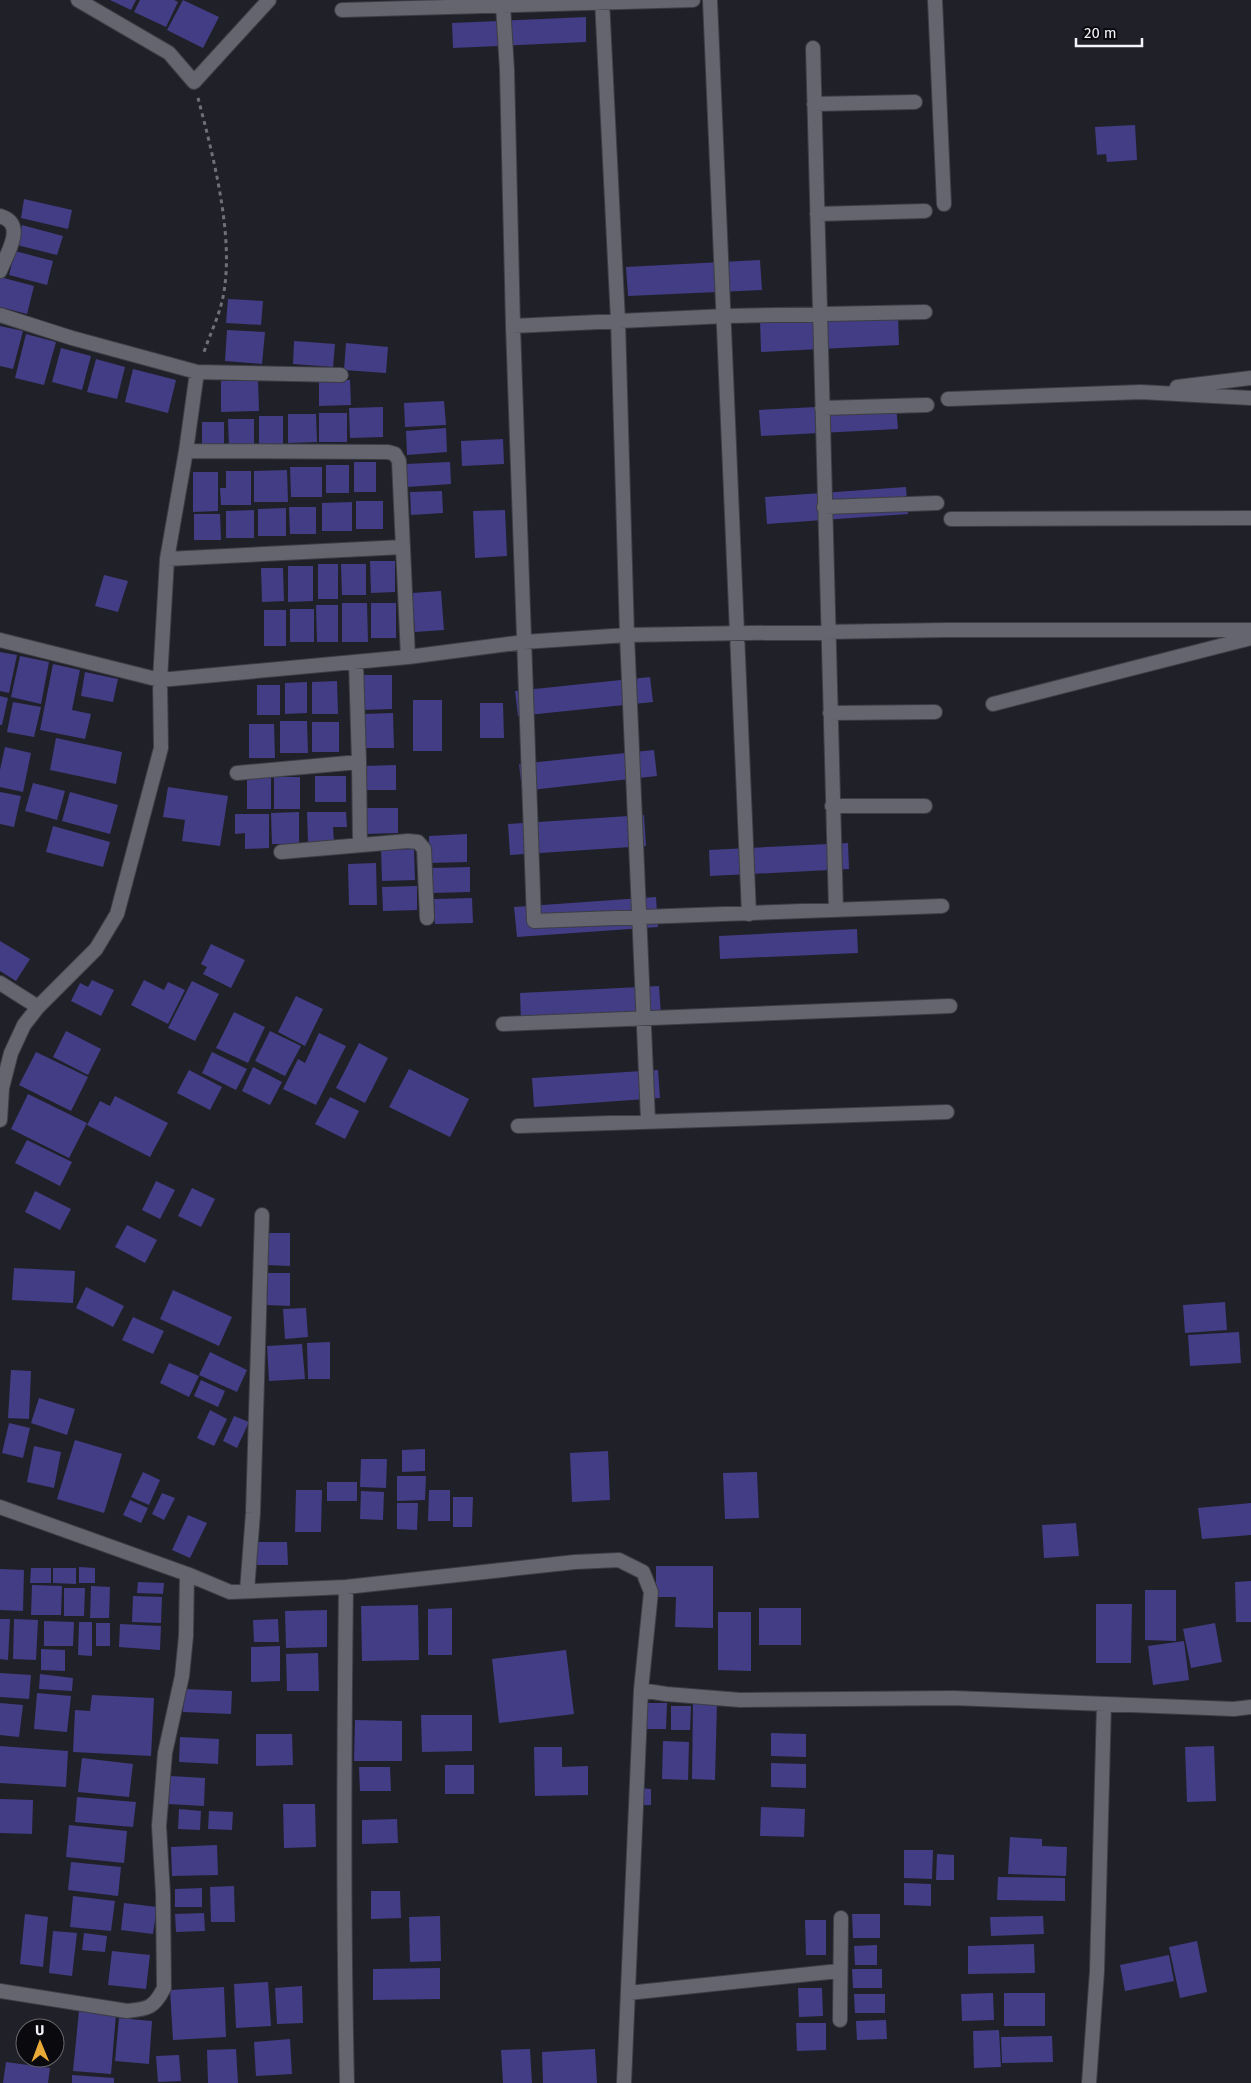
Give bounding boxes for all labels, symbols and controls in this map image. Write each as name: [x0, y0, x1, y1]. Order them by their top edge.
scale bar: [1076, 15, 1142, 47]
text: 20 m: [1084, 24, 1117, 42]
north arrow: [15, 2018, 65, 2068]
text: U: [35, 2022, 44, 2039]

